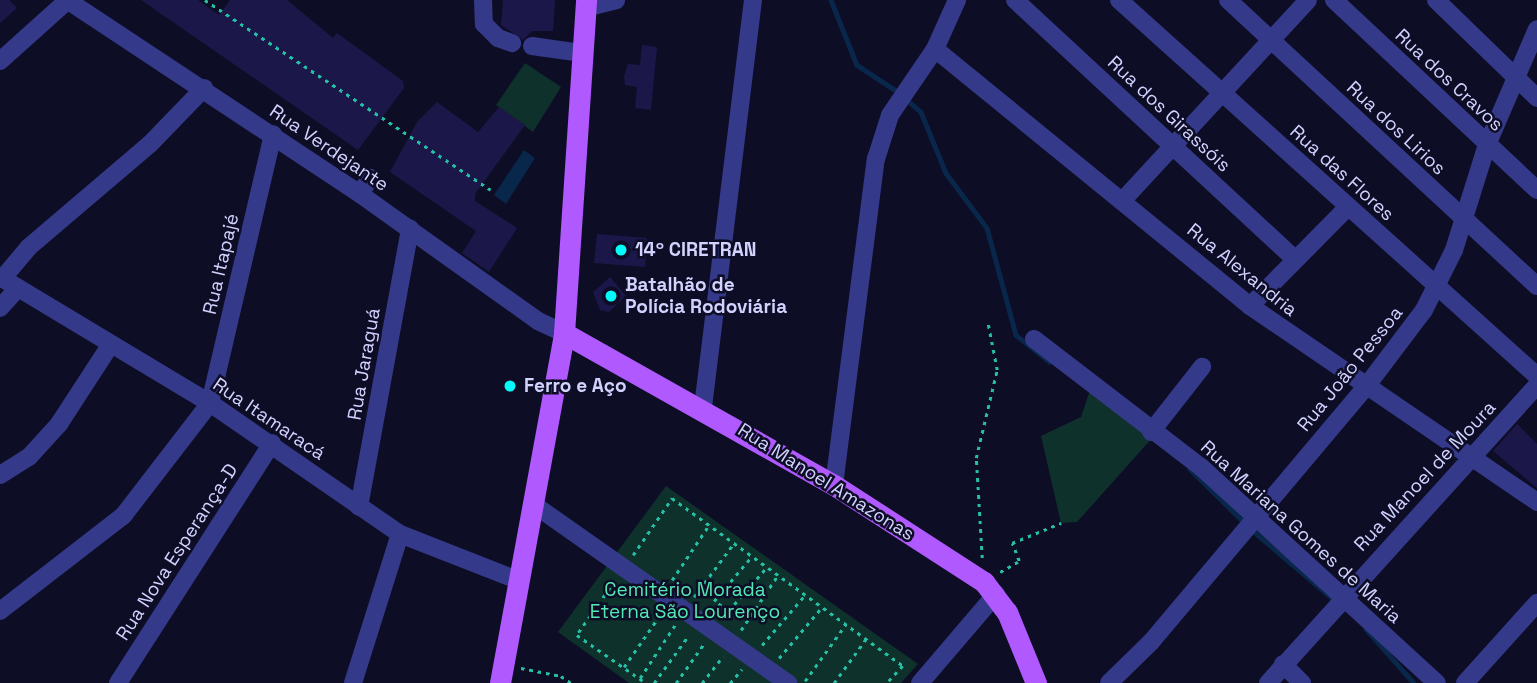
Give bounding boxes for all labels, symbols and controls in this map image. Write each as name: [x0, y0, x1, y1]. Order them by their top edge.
street label: Rua dos Cravos: [1390, 24, 1508, 136]
street label: Rua dos Girassóis: [1103, 51, 1235, 177]
street label: Rua dos Lirios: [1342, 76, 1450, 180]
street label: Rua Verdejante: [265, 100, 393, 196]
street label: Rua das Flores: [1285, 120, 1399, 226]
street label: Rua Itapajé: [198, 211, 244, 317]
street label: Rua Alexandria: [1182, 219, 1302, 321]
place label: 14º CIRETRAN: [635, 239, 757, 261]
marker: 14º CIRETRAN: [613, 242, 629, 258]
place label: Batalhão de Polícia Rodoviária: [625, 274, 787, 318]
marker: Batalhão de Polícia Rodoviária: [603, 288, 619, 304]
street label: Rua João Pessoa: [1293, 302, 1407, 436]
street label: Rua Jaraguá: [343, 306, 385, 422]
street label: Rua Itamaracá: [208, 373, 330, 465]
place label: Ferro e Aço: [524, 375, 627, 397]
marker: Ferro e Aço: [502, 378, 518, 394]
street label: Rua Manoel de Moura: [1350, 396, 1500, 556]
street label: Rua Manoel Amazonas: [733, 418, 919, 546]
street label: Rua Mariana Gomes de Maria: [1196, 436, 1406, 628]
street label: Rua Nova Esperança-D: [111, 459, 243, 645]
park label: Cemitério Morada Eterna São Lourenço: [590, 579, 780, 623]

